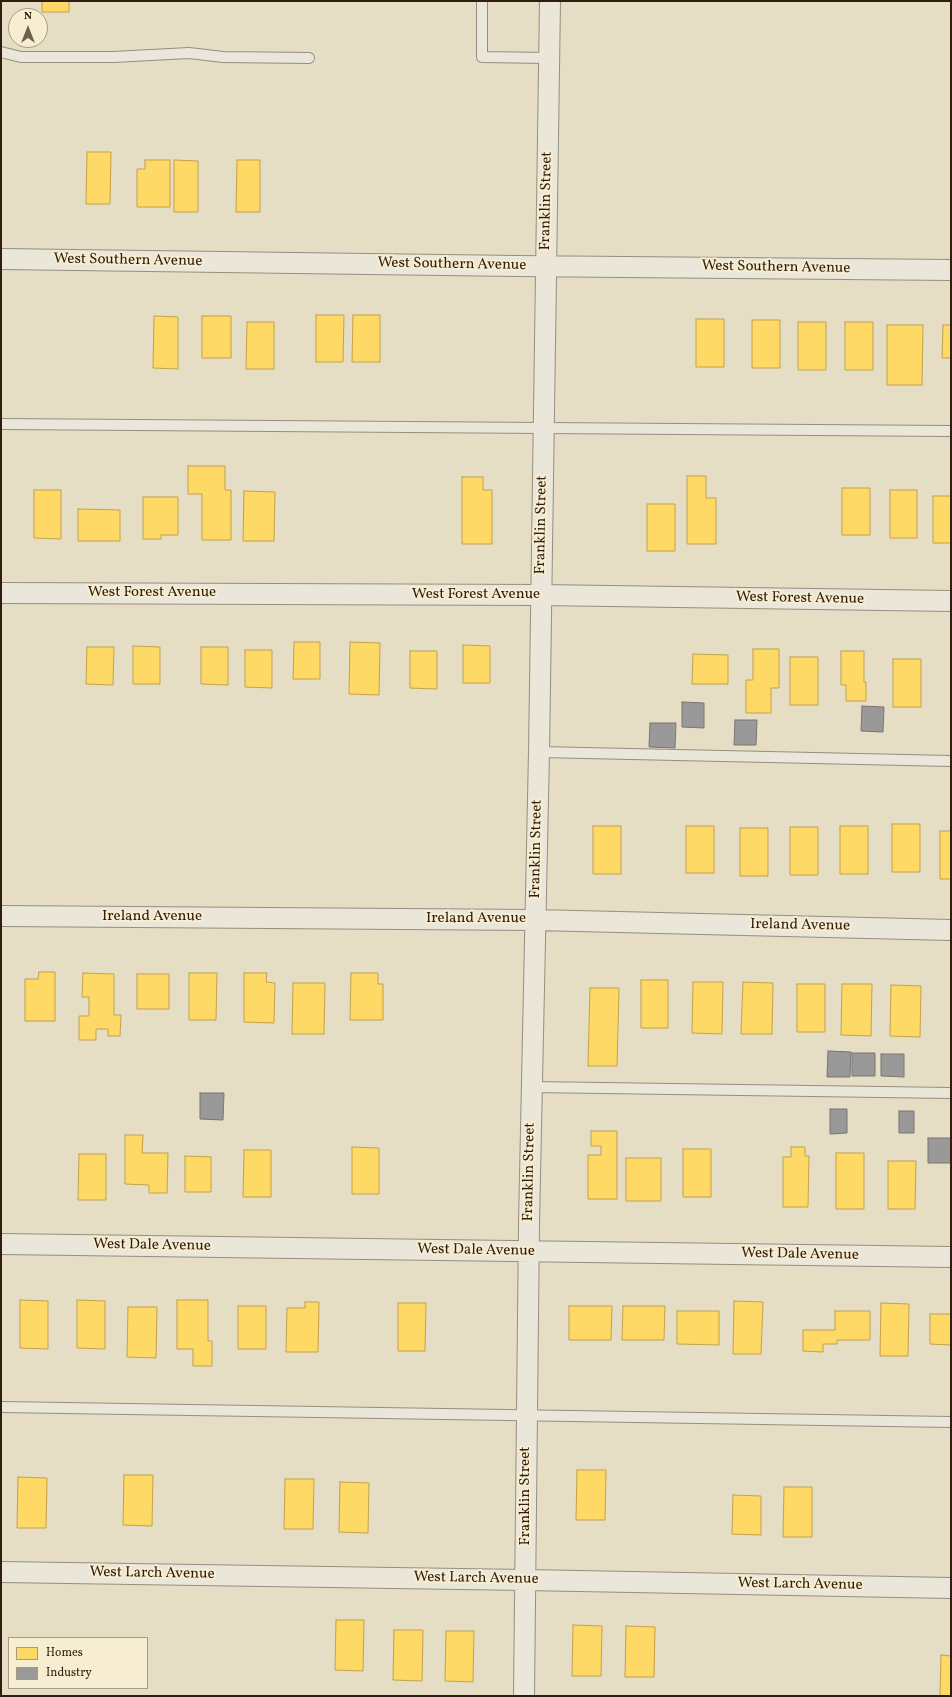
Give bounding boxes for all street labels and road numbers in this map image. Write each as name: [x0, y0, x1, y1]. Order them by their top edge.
street label: Franklin Street: [537, 151, 557, 251]
street label: West Southern Avenue: [53, 251, 203, 271]
street label: West Southern Avenue: [377, 255, 527, 275]
street label: West Southern Avenue: [701, 258, 851, 278]
street label: Franklin Street: [532, 475, 552, 575]
street label: West Forest Avenue: [88, 584, 216, 602]
street label: West Forest Avenue: [412, 586, 540, 604]
street label: West Forest Avenue: [736, 589, 864, 609]
street label: Franklin Street: [527, 799, 547, 899]
street label: Ireland Avenue: [102, 908, 202, 926]
street label: Ireland Avenue: [426, 910, 526, 928]
street label: Ireland Avenue: [750, 916, 850, 936]
street label: Franklin Street: [520, 1122, 540, 1222]
street label: West Dale Avenue: [93, 1236, 211, 1256]
street label: West Dale Avenue: [417, 1241, 535, 1261]
street label: West Dale Avenue: [741, 1245, 859, 1265]
street label: Franklin Street: [517, 1446, 535, 1546]
street label: West Larch Avenue: [89, 1564, 215, 1584]
street label: West Larch Avenue: [413, 1569, 539, 1589]
street label: West Larch Avenue: [737, 1575, 863, 1595]

